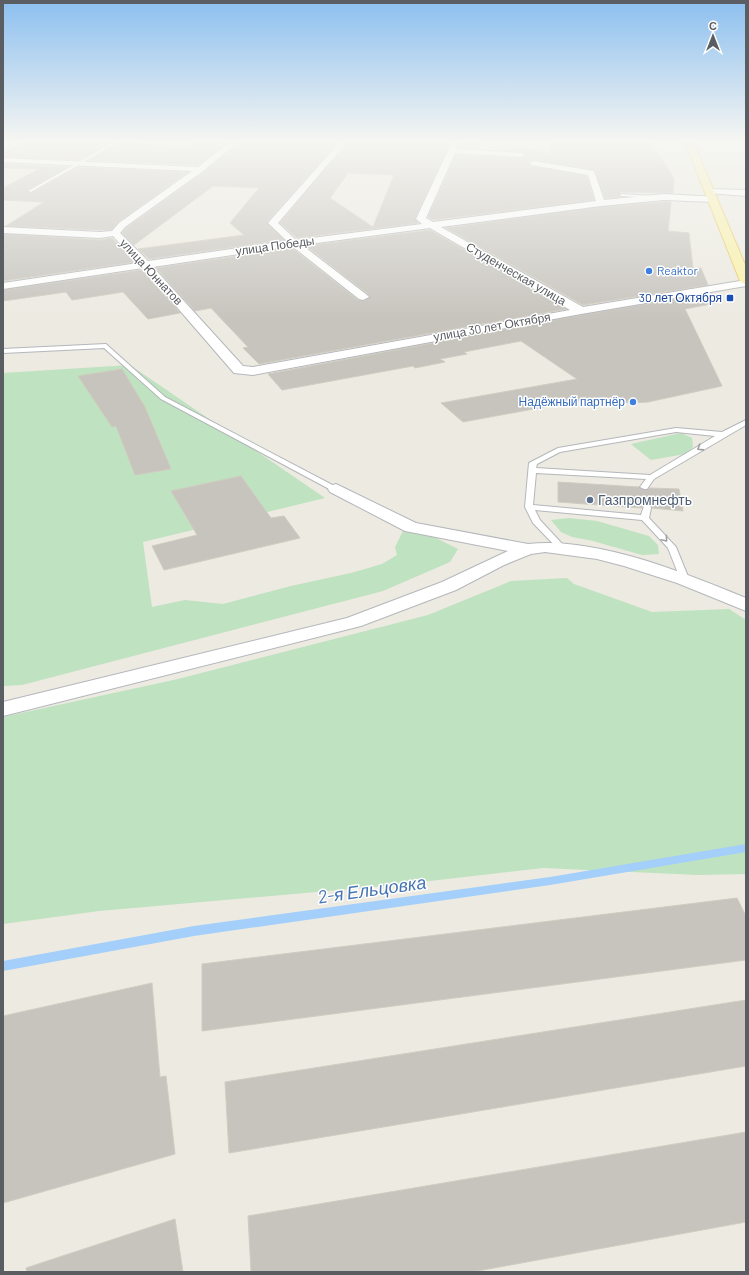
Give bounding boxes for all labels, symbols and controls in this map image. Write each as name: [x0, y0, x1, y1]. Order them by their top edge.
north arrow: [693, 16, 733, 56]
text: С: [709, 19, 717, 32]
street label: улица Победы: [235, 233, 315, 258]
street label: улица Юннатов: [117, 235, 186, 308]
street label: Студенческая улица: [463, 239, 569, 309]
place label: Reaktor: [657, 263, 699, 277]
marker: Reaktor: [644, 266, 654, 276]
place label: 30 лет Октября: [639, 290, 722, 305]
marker: 30 лет Октября: [725, 293, 735, 303]
street label: улица 30 лет Октября: [432, 309, 552, 344]
place label: Надёжный партнёр: [519, 394, 625, 409]
marker: Надёжный партнёр: [628, 397, 638, 407]
one-way arrow: [697, 444, 704, 451]
place label: Газпромнефть: [598, 491, 692, 508]
marker: Газпромнефть: [585, 495, 595, 505]
one-way arrow: [660, 534, 667, 542]
water label: 2-я Ельцовка: [316, 871, 427, 908]

